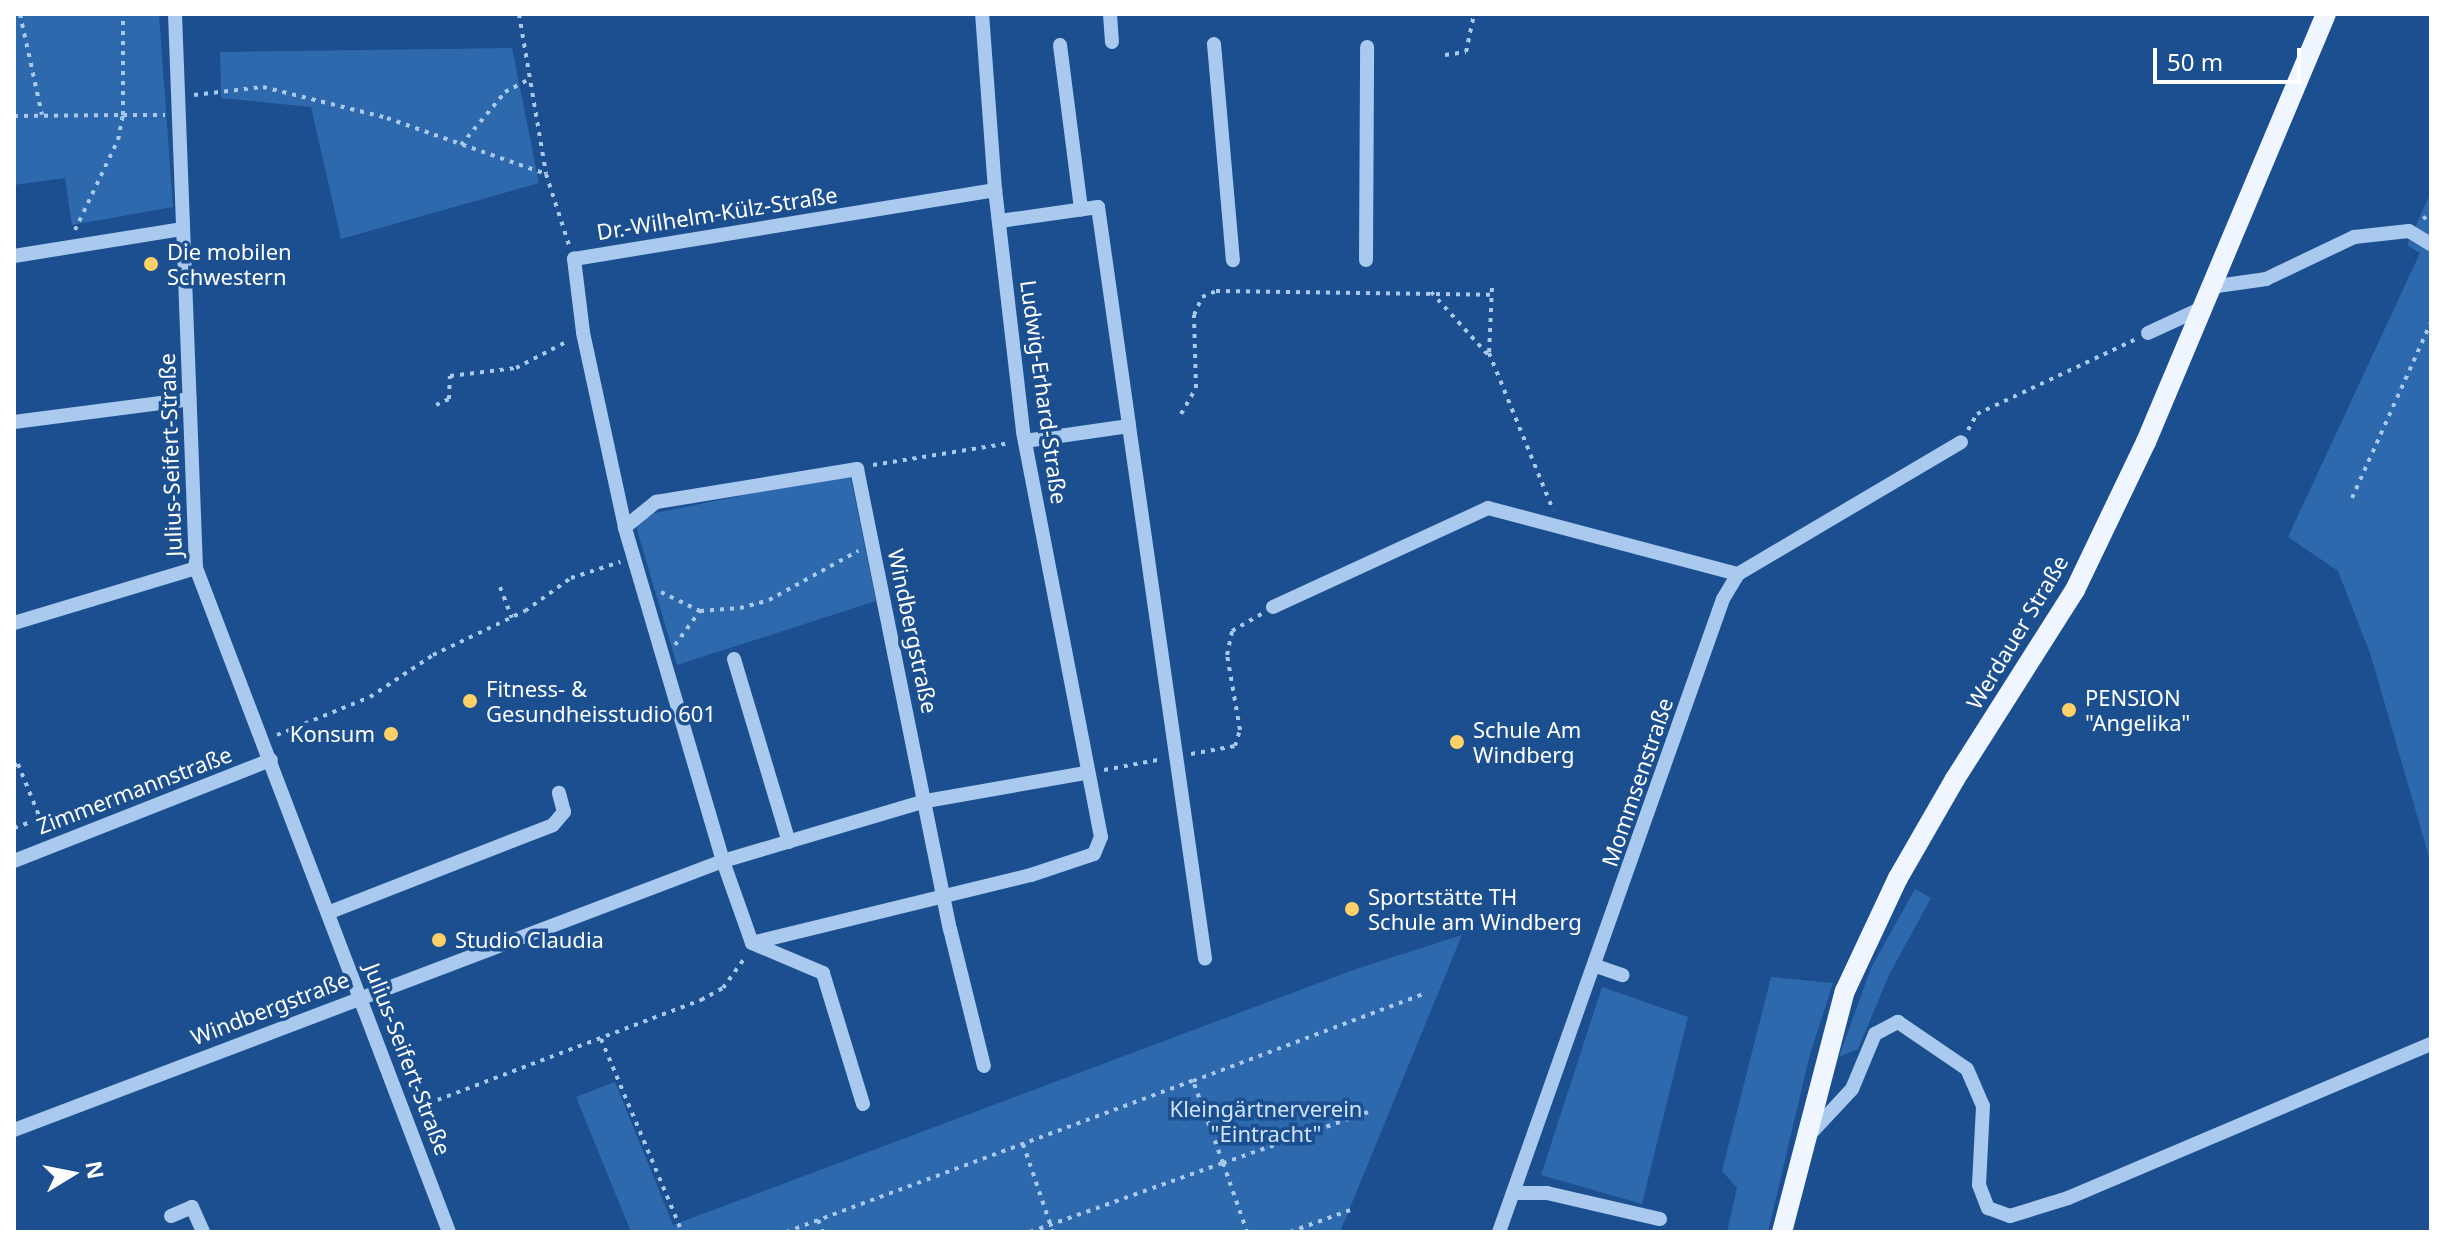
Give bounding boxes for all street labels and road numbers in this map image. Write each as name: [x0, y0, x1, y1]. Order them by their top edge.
street label: Dr.-Wilhelm-Külz-Straße: [595, 181, 839, 245]
street label: Ludwig-Erhard-Straße: [1015, 278, 1073, 506]
street label: Julius-Seifert-Straße: [153, 353, 187, 557]
street label: Windbergstraße: [883, 546, 943, 716]
street label: Werdauer Straße: [1961, 550, 2073, 714]
street label: Mommsenstraße: [1596, 694, 1678, 870]
street label: Zimmermannstraße: [33, 741, 235, 839]
street label: Julius-Seifert-Straße: [359, 959, 457, 1159]
street label: Windbergstraße: [187, 966, 353, 1050]

